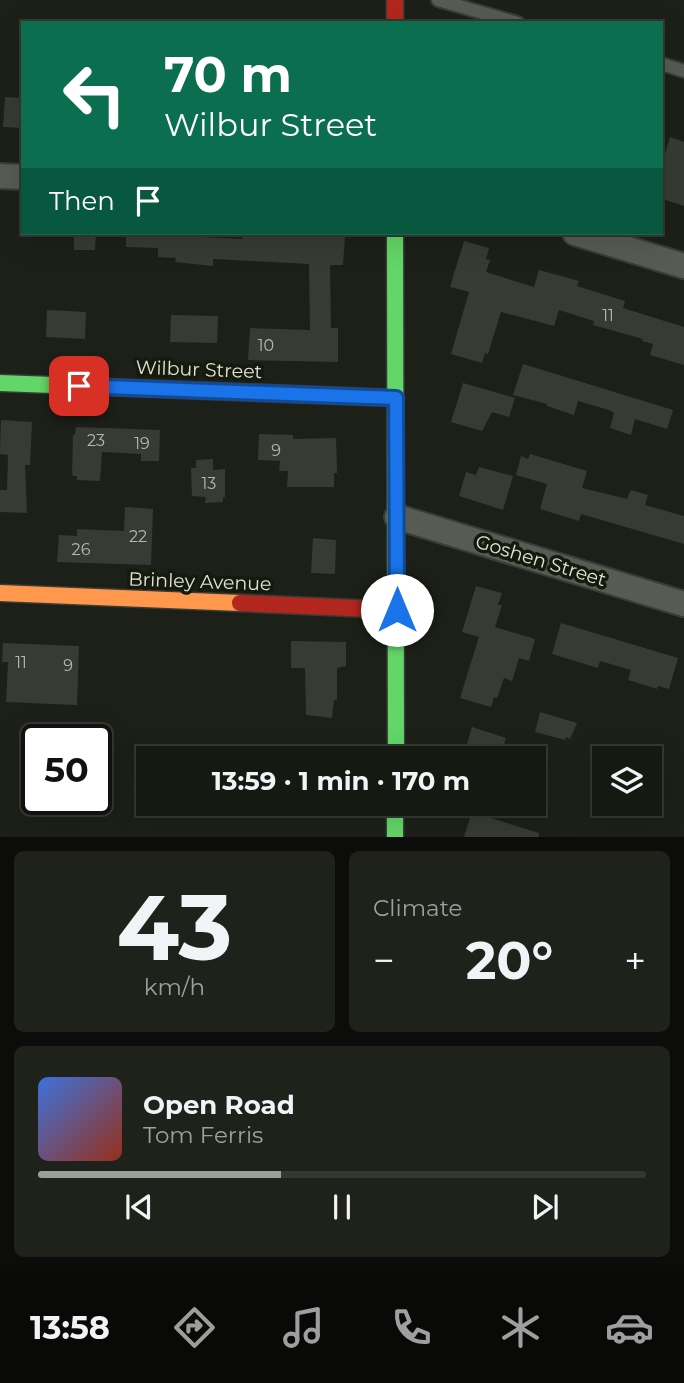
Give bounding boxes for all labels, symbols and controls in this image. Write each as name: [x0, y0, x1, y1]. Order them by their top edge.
text: 70 m: [164, 45, 292, 104]
icon: left: [49, 49, 140, 140]
text: Wilbur Street: [164, 105, 377, 144]
icon: arrive: [129, 182, 167, 220]
text: Then: [49, 185, 115, 217]
house number: 11: [602, 306, 614, 325]
house number: 10: [258, 336, 274, 355]
pin: [49, 356, 109, 416]
street label: Wilbur Street: [135, 356, 263, 383]
icon: arrive: [60, 367, 98, 405]
house number: 23: [87, 431, 105, 450]
house number: 19: [134, 434, 150, 453]
house number: 9: [271, 441, 281, 460]
house number: 13: [202, 474, 216, 493]
house number: 22: [129, 527, 147, 546]
street label: Goshen Street: [473, 530, 609, 591]
house number: 26: [72, 540, 91, 559]
street label: Brinley Avenue: [128, 568, 272, 595]
position arrow: [360, 573, 434, 647]
house number: 11: [15, 653, 27, 672]
house number: 9: [63, 656, 73, 675]
speed limit sign: 50: [21, 724, 112, 815]
map controls: [592, 746, 662, 816]
button: layers: [592, 746, 662, 816]
text: 13:59 · 1 min · 170 m: [212, 765, 470, 797]
text: 43: [117, 872, 232, 983]
text: Climate: [373, 894, 462, 922]
text: 20°: [466, 929, 553, 992]
text: −: [373, 937, 395, 984]
text: +: [624, 937, 646, 984]
text: km/h: [144, 973, 205, 1001]
text: Open Road: [143, 1089, 295, 1121]
text: Tom Ferris: [143, 1121, 263, 1149]
icon: previous: [120, 1188, 158, 1226]
icon: pause: [323, 1188, 361, 1226]
icon: next: [526, 1188, 564, 1226]
icon: directions: [170, 1303, 219, 1352]
icon: music: [279, 1303, 328, 1352]
icon: phone: [387, 1303, 436, 1352]
icon: climate: [496, 1303, 545, 1352]
icon: car: [605, 1303, 654, 1352]
text: 13:58: [30, 1308, 110, 1347]

